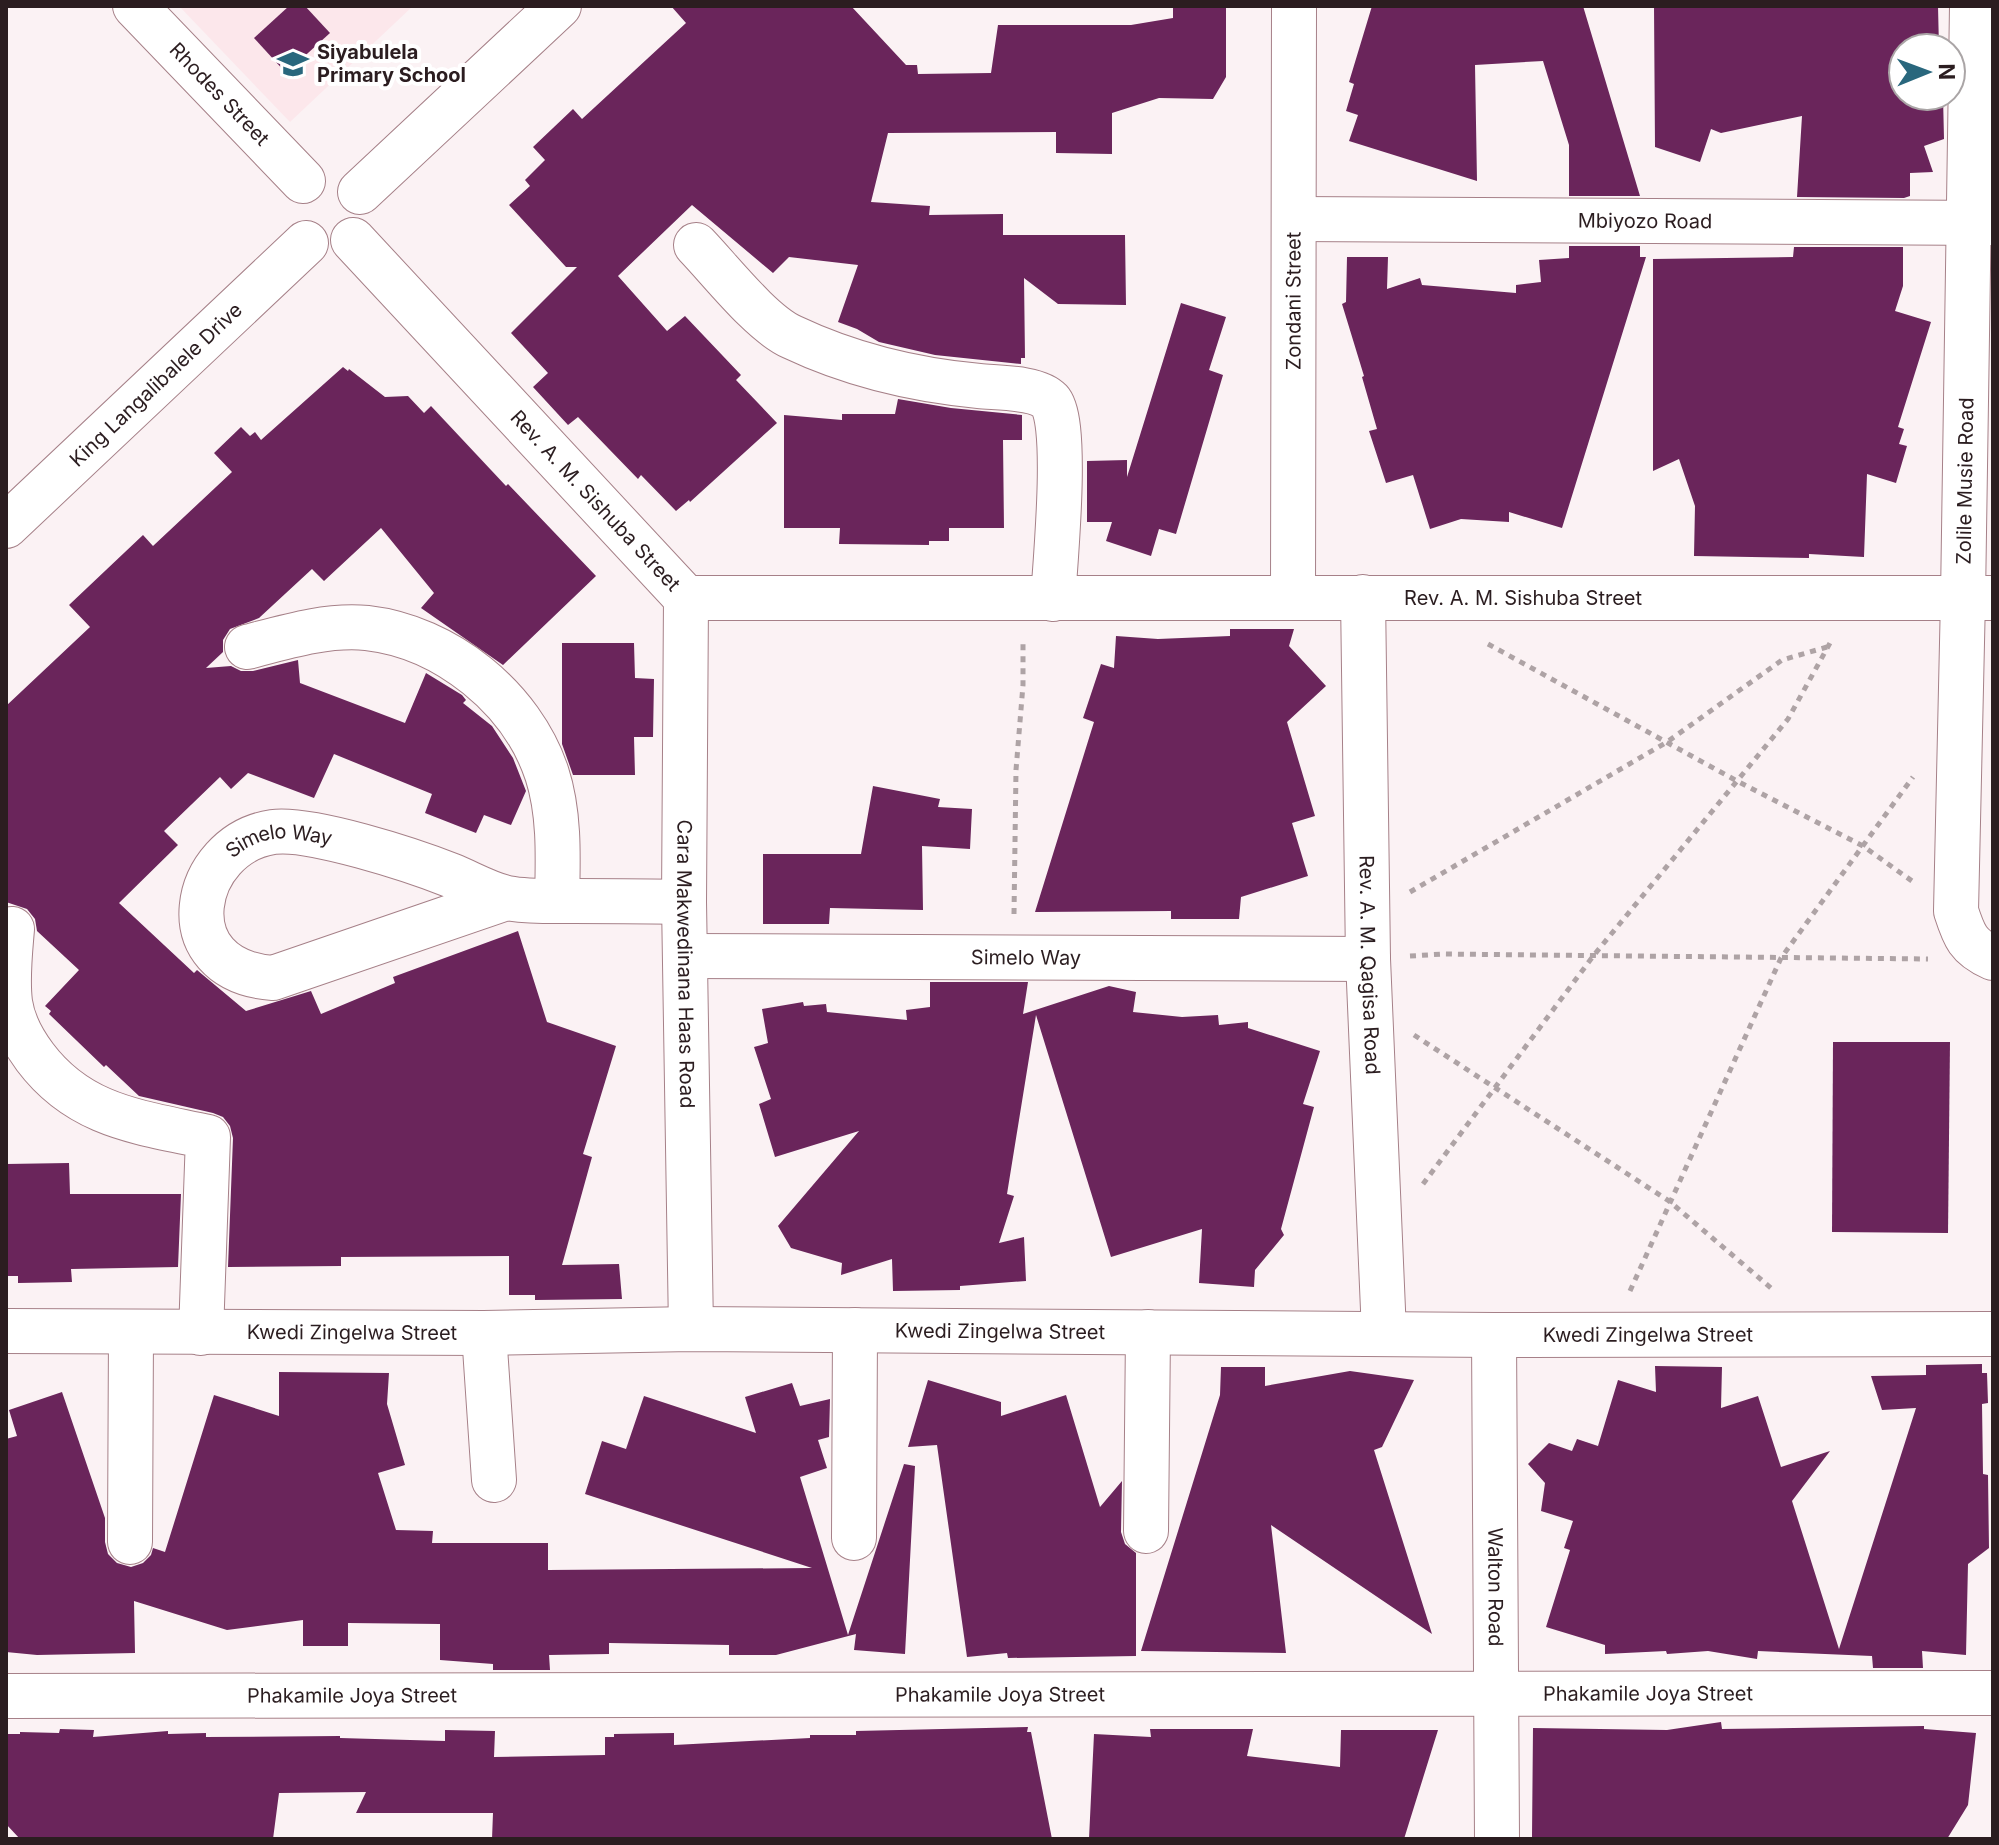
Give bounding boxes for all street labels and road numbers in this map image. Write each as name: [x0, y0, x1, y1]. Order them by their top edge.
street label: Rhodes Street: [165, 38, 275, 151]
street label: Mbiyozo Road: [1578, 209, 1712, 233]
street label: Zondani Street: [1281, 231, 1306, 370]
street label: King Langalibalele Drive: [65, 298, 247, 472]
street label: Zolile Musie Road: [1952, 397, 1978, 565]
street label: Rev. A. M. Sishuba Street: [506, 405, 686, 596]
street label: Rev. A. M. Sishuba Street: [1404, 586, 1643, 610]
street label: Simelo Way: [221, 819, 335, 863]
street label: Cara Makwedinana Haas Road: [672, 819, 699, 1109]
street label: Rev. A. M. Qagisa Road: [1355, 855, 1385, 1075]
street label: Simelo Way: [971, 945, 1081, 970]
street label: Kwedi Zingelwa Street: [895, 1319, 1106, 1344]
street label: Kwedi Zingelwa Street: [247, 1320, 458, 1345]
street label: Kwedi Zingelwa Street: [1543, 1322, 1754, 1347]
street label: Walton Road: [1483, 1527, 1508, 1647]
street label: Phakamile Joya Street: [1543, 1681, 1754, 1706]
street label: Phakamile Joya Street: [895, 1682, 1106, 1707]
street label: Phakamile Joya Street: [247, 1683, 458, 1708]

